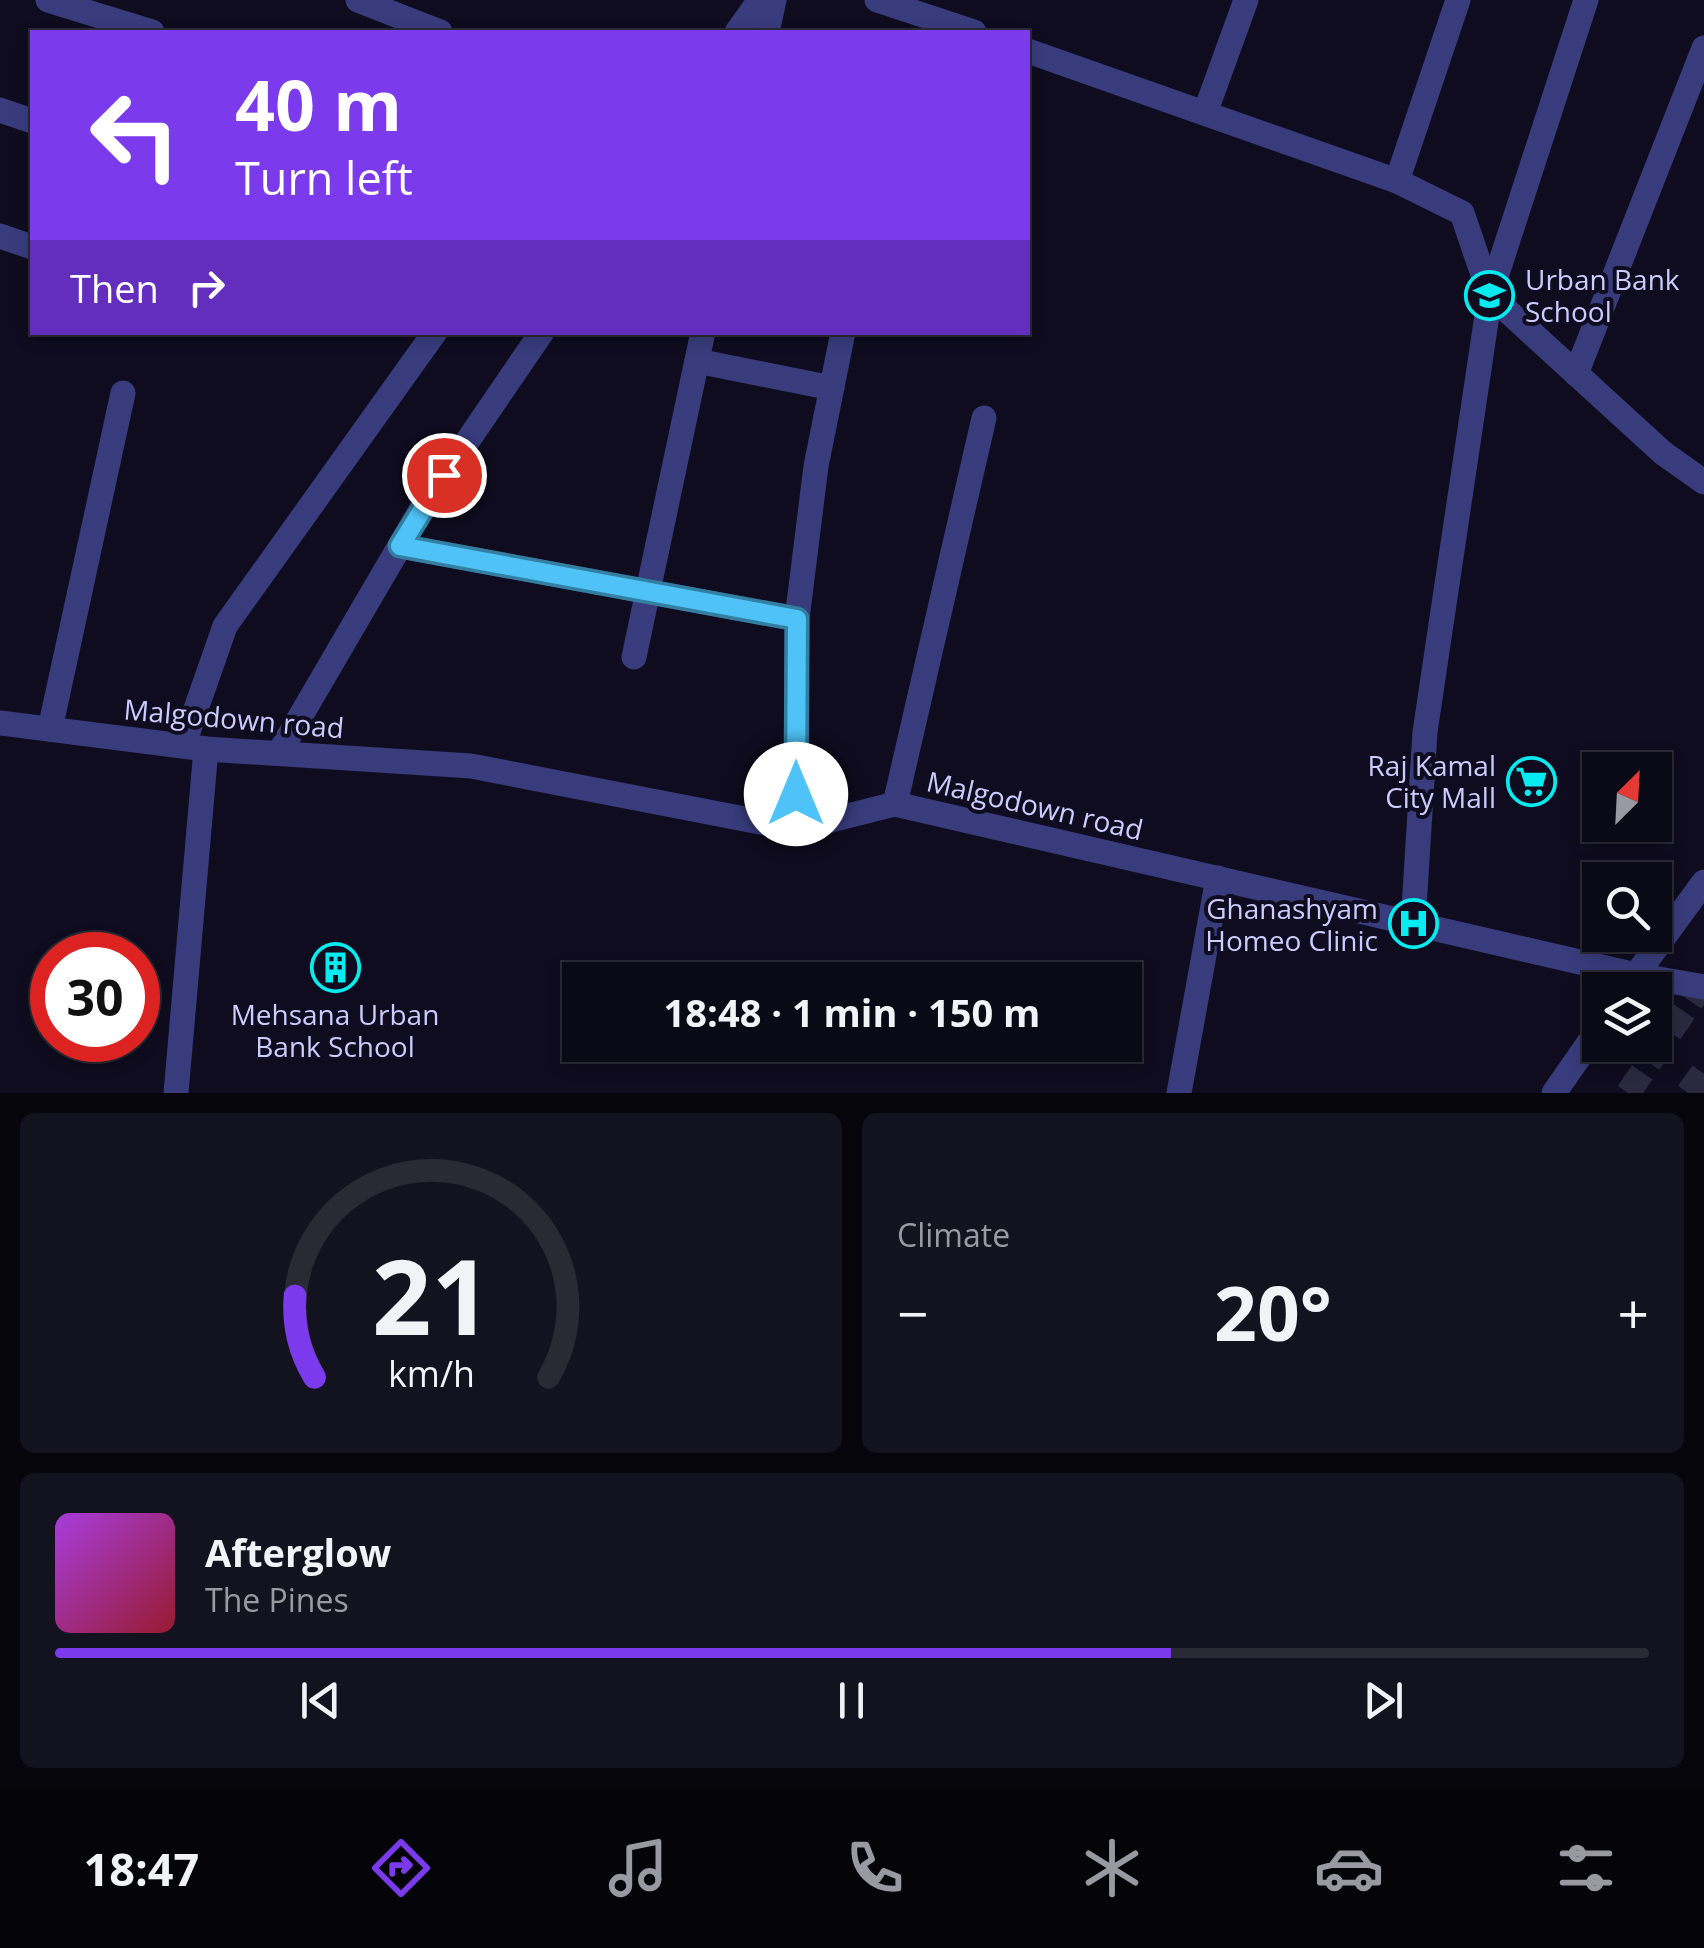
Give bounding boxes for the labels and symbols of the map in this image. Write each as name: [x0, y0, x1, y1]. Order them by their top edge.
place label: Urban Bank School: [1525, 260, 1680, 330]
school or university icon: Urban Bank School: [1464, 269, 1516, 321]
pin: [402, 433, 487, 518]
street label: Malgodown road: [122, 689, 346, 747]
position arrow: [744, 742, 848, 846]
place label: Raj Kamal City Mall: [1368, 746, 1496, 816]
north arrow: [1582, 752, 1672, 842]
supermarket icon: Raj Kamal City Mall: [1505, 755, 1557, 807]
street label: Malgodown road: [923, 762, 1147, 848]
place label: Ghanashyam Homeo Clinic: [1205, 889, 1378, 959]
hospital icon: Ghanashyam Homeo Clinic: [1387, 898, 1439, 950]
speed limit sign: 30: [30, 932, 160, 1062]
building icon: Mehsana Urban Bank School: [309, 941, 361, 993]
place label: Mehsana Urban Bank School: [231, 995, 439, 1065]

